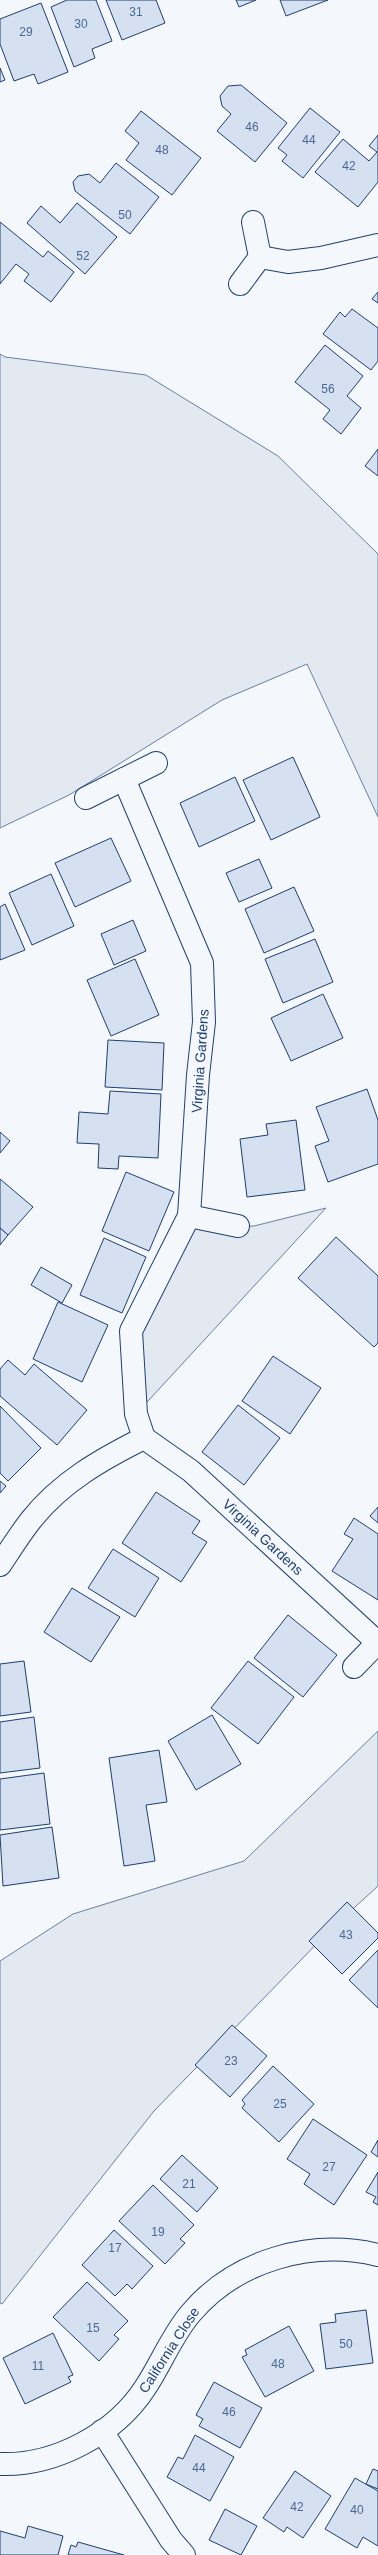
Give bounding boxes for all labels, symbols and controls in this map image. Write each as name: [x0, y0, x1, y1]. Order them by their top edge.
house number: 31: [129, 5, 143, 19]
house number: 30: [74, 17, 88, 31]
house number: 29: [19, 25, 33, 39]
house number: 46: [245, 120, 259, 134]
house number: 44: [302, 133, 316, 147]
house number: 48: [155, 143, 169, 157]
house number: 42: [342, 159, 356, 173]
house number: 50: [118, 208, 132, 222]
house number: 52: [76, 249, 90, 263]
house number: 56: [321, 382, 335, 396]
street label: Virginia Gardens: [188, 1009, 212, 1113]
street label: Virginia Gardens: [220, 1496, 306, 1578]
house number: 43: [339, 1928, 353, 1942]
house number: 23: [224, 2054, 238, 2068]
house number: 25: [273, 2097, 287, 2111]
house number: 27: [322, 2160, 336, 2174]
house number: 21: [182, 2177, 196, 2191]
house number: 19: [151, 2225, 165, 2239]
house number: 17: [108, 2241, 122, 2255]
street label: California Close: [135, 2304, 203, 2396]
house number: 15: [86, 2321, 100, 2335]
house number: 50: [339, 2337, 353, 2351]
house number: 48: [271, 2357, 285, 2371]
house number: 11: [32, 2359, 45, 2373]
house number: 46: [222, 2405, 236, 2419]
house number: 44: [192, 2461, 206, 2475]
house number: 42: [290, 2500, 304, 2514]
house number: 40: [350, 2503, 364, 2517]

